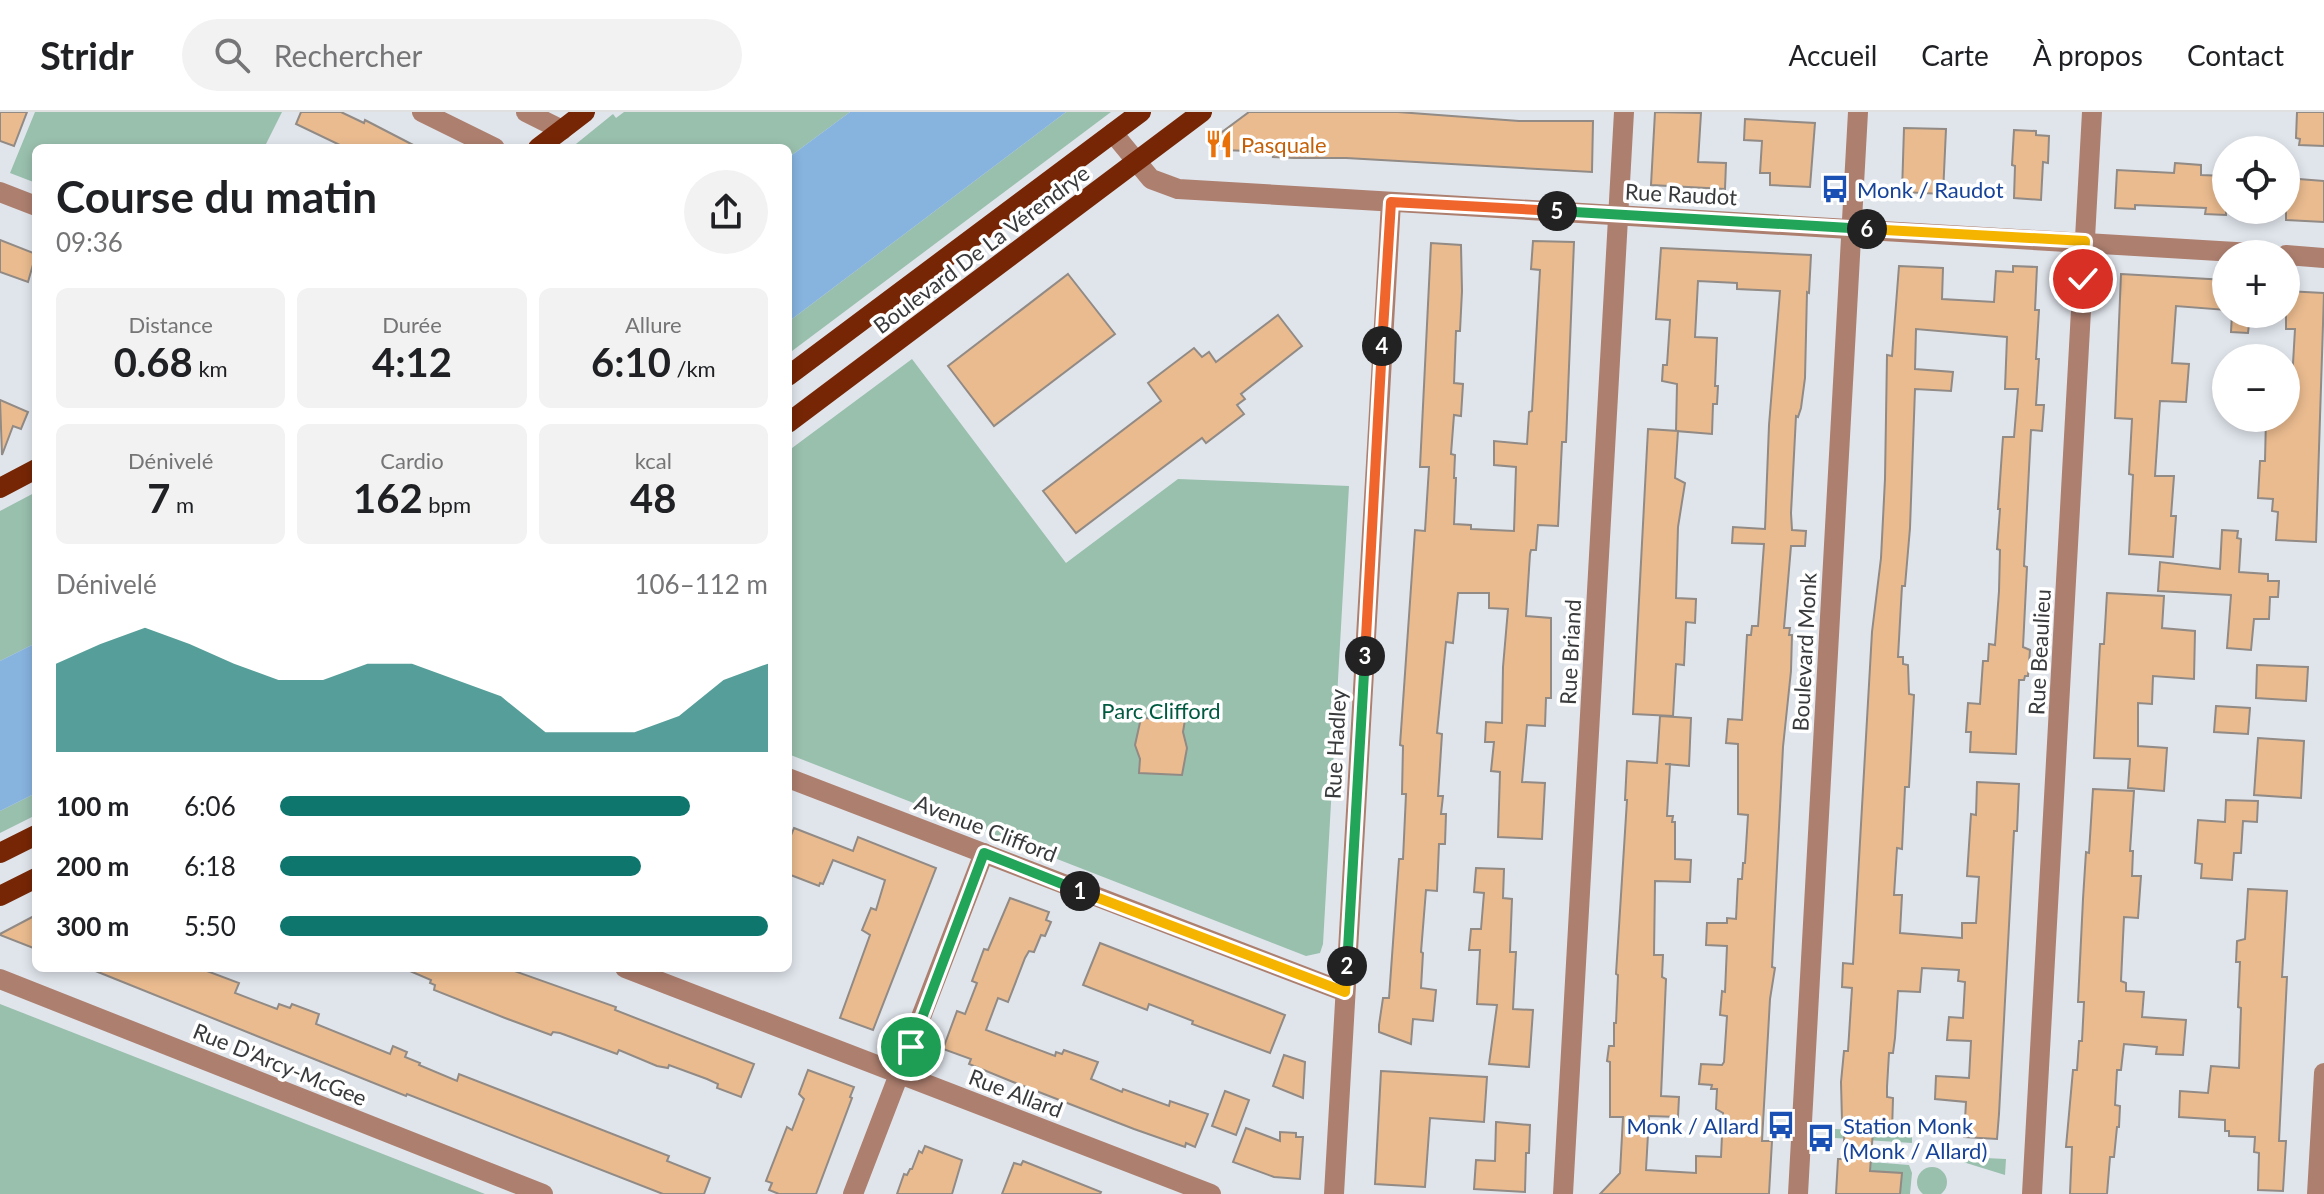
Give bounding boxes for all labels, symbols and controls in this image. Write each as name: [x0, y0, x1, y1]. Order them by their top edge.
search box: [182, 19, 742, 91]
text: Stridr: [40, 32, 134, 78]
icon: search: [210, 33, 254, 77]
text: Rechercher: [274, 37, 422, 73]
text: Accueil: [1788, 38, 1877, 72]
text: Carte: [1921, 38, 1989, 72]
text: À propos: [2033, 38, 2143, 72]
text: Contact: [2187, 38, 2284, 72]
restaurant icon: Pasquale: [1204, 129, 1234, 159]
place label: Pasquale: [1241, 131, 1327, 158]
map controls: [2212, 136, 2300, 432]
button: locate: [2212, 136, 2300, 224]
street label: Boulevard De La Vérendrye: [868, 159, 1094, 339]
text: Course du matin: [56, 170, 377, 222]
button: share: [684, 170, 768, 254]
bus stop icon: Monk / Raudot: [1820, 174, 1850, 204]
place label: Monk / Raudot: [1857, 176, 2004, 203]
street label: Rue Raudot: [1624, 178, 1738, 210]
pin: 5: [1537, 191, 1577, 231]
text: 5: [1551, 197, 1563, 224]
pin: 6: [1847, 209, 1887, 249]
text: 6: [1861, 215, 1873, 242]
text: 09:36: [56, 226, 123, 258]
button: +: [2212, 240, 2300, 328]
pin: [2049, 245, 2117, 313]
icon: check: [2061, 257, 2105, 301]
text: Distance: [128, 311, 213, 338]
text: Durée: [382, 311, 442, 338]
text: Allure: [625, 311, 682, 338]
pin: 4: [1362, 326, 1402, 366]
text: 4: [1376, 332, 1388, 359]
text: 0.68: [114, 338, 193, 386]
text: 4:12: [372, 338, 452, 386]
text: 6:10: [591, 338, 671, 386]
button: −: [2212, 344, 2300, 432]
text: km: [193, 355, 228, 382]
text: /km: [671, 355, 716, 382]
text: Dénivelé: [128, 447, 213, 474]
text: Cardio: [380, 447, 444, 474]
text: kcal: [635, 447, 672, 474]
text: 7: [147, 474, 170, 522]
text: 162: [353, 474, 423, 522]
text: 48: [630, 474, 677, 522]
text: m: [170, 491, 194, 518]
text: bpm: [423, 491, 471, 518]
text: Dénivelé: [56, 568, 157, 600]
text: 106–112 m: [634, 568, 768, 600]
street label: Boulevard Monk: [1786, 571, 1822, 732]
street label: Rue Beaulieu: [2022, 588, 2056, 716]
street label: Rue Briand: [1554, 599, 1586, 705]
pin: 3: [1345, 636, 1385, 676]
text: 3: [1359, 642, 1371, 669]
street label: Rue Hadley: [1319, 688, 1351, 800]
park label: Parc Clifford: [1101, 697, 1221, 724]
street label: Avenue Clifford: [911, 788, 1061, 868]
text: 100 m: [56, 790, 129, 822]
text: 6:06: [184, 790, 236, 822]
text: 200 m: [56, 850, 129, 882]
text: 6:18: [184, 850, 236, 882]
pin: 1: [1060, 871, 1100, 911]
text: 1: [1074, 877, 1086, 904]
text: 300 m: [56, 910, 129, 942]
text: 5:50: [184, 910, 236, 942]
pin: 2: [1327, 946, 1367, 986]
text: 2: [1341, 952, 1353, 979]
pin: [877, 1013, 945, 1081]
street label: Rue D'Arcy-McGee: [189, 1017, 371, 1111]
icon: arrive: [889, 1025, 933, 1069]
street label: Rue Allard: [965, 1063, 1067, 1123]
bus stop icon: Monk / Allard: [1766, 1110, 1796, 1140]
place label: Monk / Allard: [1626, 1112, 1759, 1139]
place label: Station Monk (Monk / Allard): [1843, 1112, 1987, 1164]
bus stop icon: Station Monk (Monk / Allard): [1806, 1123, 1836, 1153]

